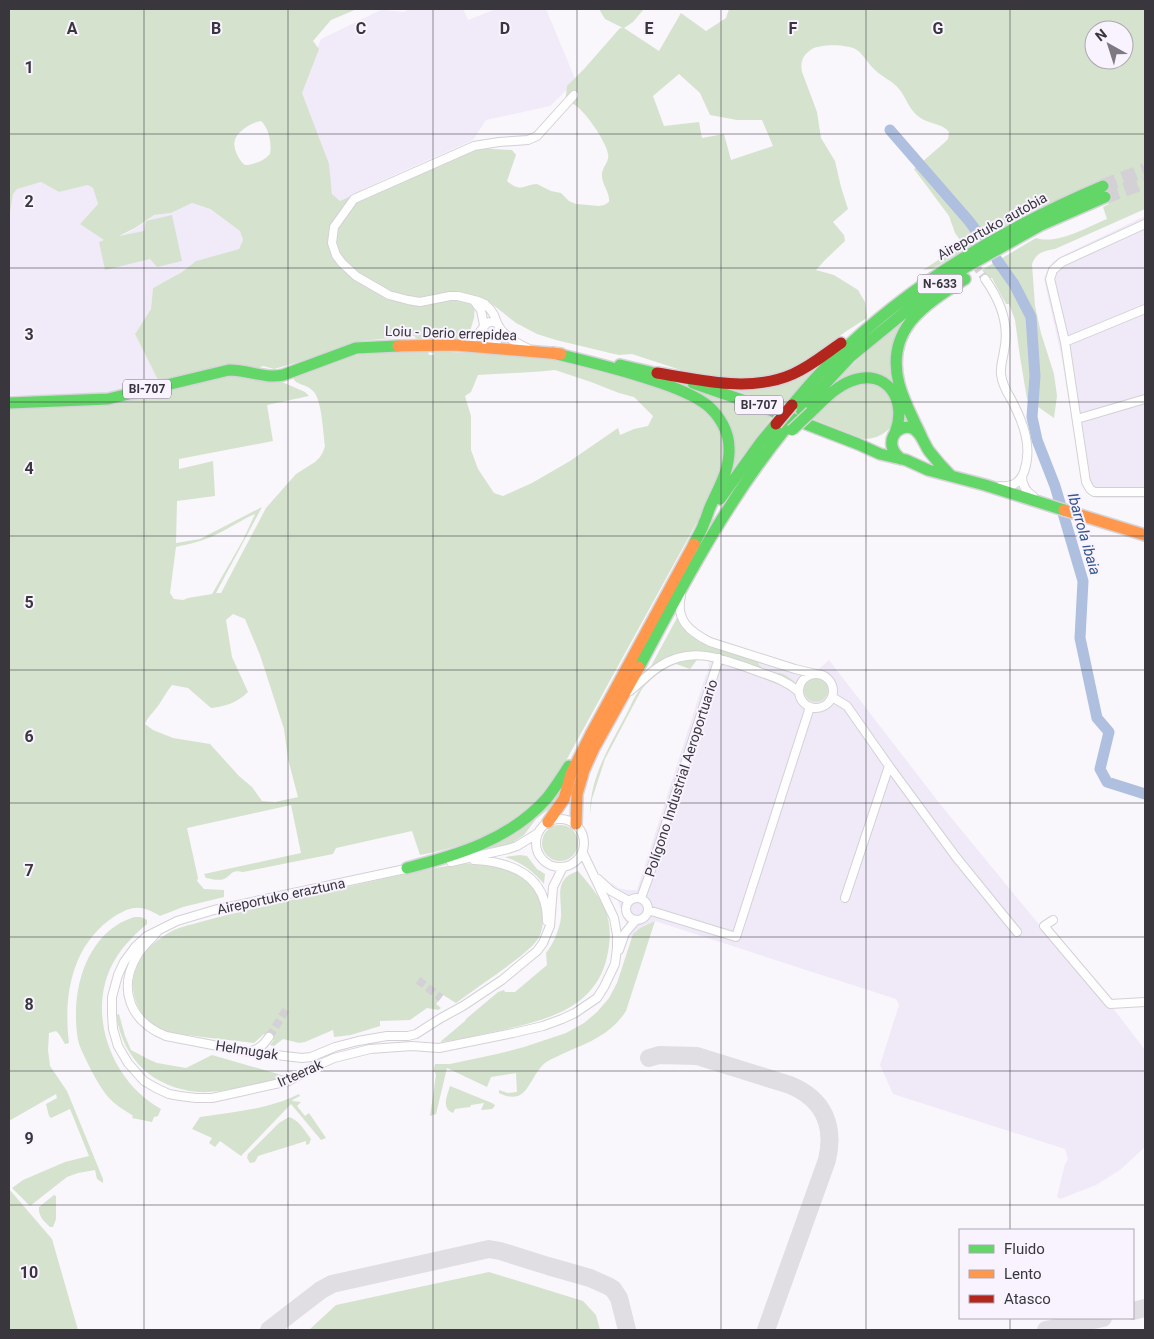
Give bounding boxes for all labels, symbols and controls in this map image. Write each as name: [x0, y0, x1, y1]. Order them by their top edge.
text: A: [67, 19, 78, 38]
text: B: [211, 19, 221, 38]
text: C: [356, 19, 366, 38]
text: D: [500, 19, 510, 38]
text: E: [645, 19, 654, 38]
text: F: [789, 19, 798, 38]
text: G: [933, 19, 944, 38]
north arrow: [1084, 20, 1134, 70]
text: N: [1092, 26, 1110, 44]
text: 1: [24, 58, 34, 77]
street label: Aireportuko autobia: [934, 189, 1050, 263]
text: 2: [24, 192, 34, 211]
road number: N-633: [918, 274, 962, 294]
street label: Loiu - Derio errepidea: [385, 323, 517, 343]
text: 3: [24, 325, 34, 344]
road number: BI-707: [123, 379, 171, 398]
road number: BI-707: [735, 396, 783, 414]
text: 4: [24, 459, 34, 478]
water label: Ibarrola ibaia: [1064, 491, 1104, 577]
text: 5: [24, 593, 34, 612]
street label: Polígono Industrial Aeroportuario: [642, 677, 720, 879]
text: 6: [24, 727, 34, 746]
text: 7: [24, 861, 34, 880]
street label: Aireportuko eraztuna: [216, 875, 346, 917]
text: 8: [24, 995, 34, 1014]
street label: Helmugak: [214, 1037, 280, 1063]
street label: Irteerak: [275, 1056, 326, 1090]
text: 9: [24, 1129, 34, 1148]
legend: [959, 1229, 1134, 1319]
text: Fluido: [1004, 1240, 1045, 1258]
text: 10: [20, 1263, 38, 1282]
text: Lento: [1004, 1265, 1042, 1283]
text: Atasco: [1004, 1290, 1051, 1308]

